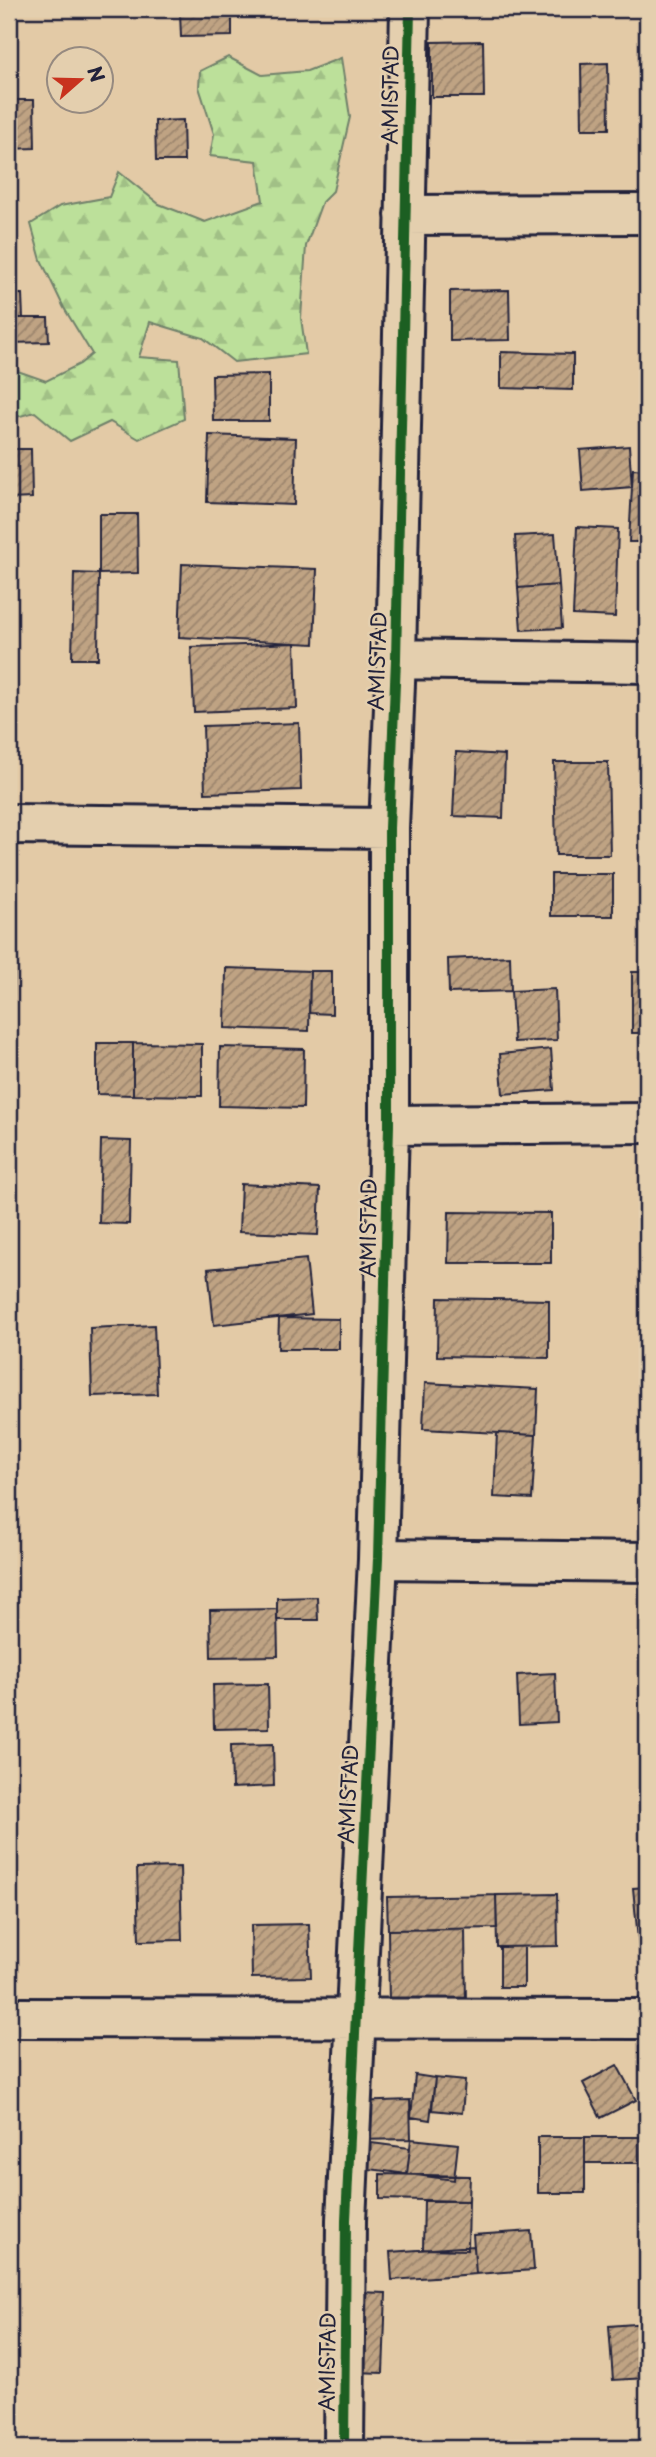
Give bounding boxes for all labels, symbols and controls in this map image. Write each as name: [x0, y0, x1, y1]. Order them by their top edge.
street label: AMISTAD: [372, 45, 406, 145]
north arrow: [46, 46, 116, 116]
text: N: [81, 62, 113, 86]
street label: AMISTAD: [358, 611, 394, 711]
street label: AMISTAD: [350, 1178, 384, 1278]
street label: AMISTAD: [328, 1744, 366, 1844]
street label: AMISTAD: [309, 2312, 343, 2412]

